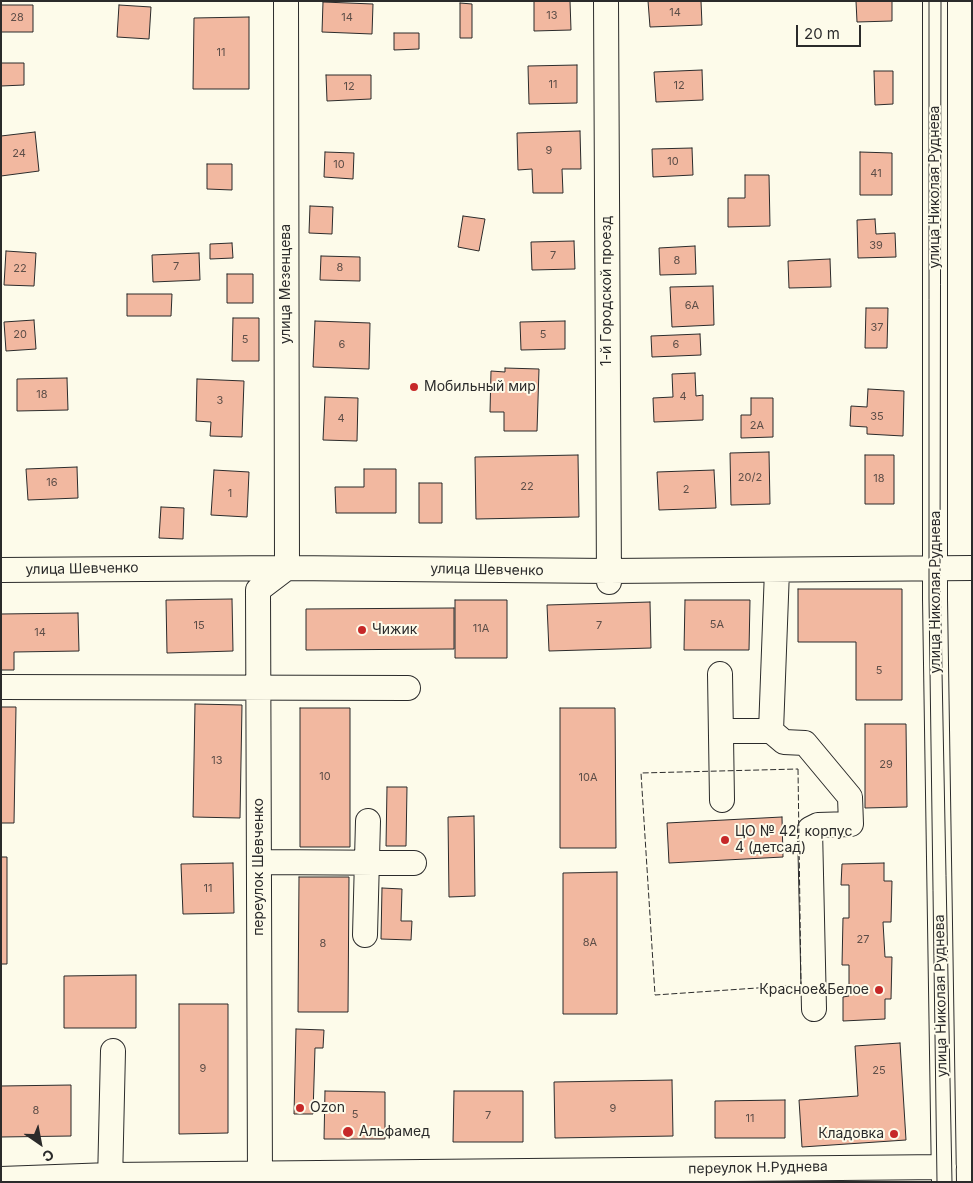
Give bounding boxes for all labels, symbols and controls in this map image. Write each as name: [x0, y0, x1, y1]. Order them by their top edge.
house number: 14: [669, 6, 681, 20]
house number: 13: [546, 9, 558, 23]
house number: 28: [10, 11, 24, 25]
house number: 14: [341, 11, 353, 25]
scale bar: [798, 15, 863, 47]
text: 20 m: [804, 24, 840, 43]
house number: 11: [217, 46, 225, 60]
house number: 11: [549, 78, 557, 92]
house number: 12: [673, 79, 685, 93]
house number: 12: [343, 80, 355, 94]
street label: улица Николая Руднева: [927, 106, 943, 268]
house number: 9: [546, 144, 552, 158]
house number: 24: [12, 147, 26, 161]
house number: 10: [667, 155, 679, 169]
house number: 10: [333, 158, 345, 172]
house number: 41: [870, 167, 882, 181]
street label: 1-й Городской проезд: [599, 216, 615, 366]
street label: улица Мезенцева: [278, 224, 294, 344]
house number: 39: [869, 239, 883, 253]
house number: 7: [550, 249, 556, 263]
house number: 8: [674, 254, 680, 268]
house number: 7: [173, 260, 179, 274]
house number: 8: [337, 261, 343, 275]
house number: 22: [13, 262, 27, 276]
house number: 6А: [685, 299, 699, 313]
house number: 37: [870, 321, 884, 335]
house number: 20: [13, 328, 27, 342]
house number: 5: [540, 328, 546, 342]
house number: 5: [242, 333, 248, 347]
house number: 6: [339, 338, 345, 352]
house number: 6: [673, 338, 679, 352]
place label: Мобильный мир: [424, 379, 536, 395]
marker: Мобильный мир: [408, 381, 420, 393]
house number: 18: [36, 388, 48, 402]
house number: 4: [679, 390, 687, 404]
house number: 3: [217, 394, 223, 408]
house number: 35: [870, 410, 884, 424]
house number: 4: [337, 412, 345, 426]
house number: 2А: [750, 419, 764, 433]
house number: 20/2: [738, 471, 762, 485]
house number: 18: [873, 472, 885, 486]
house number: 16: [46, 476, 58, 490]
house number: 22: [520, 480, 534, 494]
house number: 2: [683, 483, 689, 497]
house number: 1: [228, 487, 232, 501]
street label: улица Николая Руднева: [928, 511, 944, 673]
street label: улица Шевченко: [25, 560, 139, 578]
street label: улица Шевченко: [430, 561, 544, 579]
house number: 5А: [710, 618, 724, 632]
house number: 15: [193, 619, 205, 633]
house number: 7: [596, 619, 602, 633]
place label: Чижик: [372, 622, 417, 638]
house number: 11А: [473, 622, 489, 636]
marker: Чижик: [356, 624, 368, 636]
house number: 14: [34, 626, 46, 640]
house number: 5: [876, 664, 882, 678]
house number: 13: [211, 754, 223, 768]
house number: 29: [879, 758, 893, 772]
house number: 10: [319, 770, 331, 784]
house number: 10А: [578, 771, 598, 785]
street label: переулок Шевченко: [251, 798, 267, 936]
place label: ЦО № 42, корпус 4 (детсад): [735, 824, 852, 856]
marker: ЦО № 42, корпус 4 (детсад): [719, 834, 731, 846]
house number: 11: [204, 882, 212, 896]
street label: улица Николая Руднева: [931, 914, 951, 1078]
house number: 27: [857, 933, 869, 947]
house number: 8А: [583, 936, 597, 950]
house number: 8: [320, 937, 326, 951]
place label: Красное&Белое: [759, 982, 869, 998]
marker: Красное&Белое: [873, 984, 885, 996]
house number: 9: [200, 1062, 206, 1076]
house number: 25: [872, 1064, 886, 1078]
place label: Ozon: [310, 1100, 345, 1116]
marker: Ozon: [294, 1102, 306, 1114]
house number: 9: [610, 1102, 616, 1116]
house number: 8: [33, 1104, 39, 1118]
house number: 5: [352, 1108, 358, 1122]
house number: 7: [485, 1109, 491, 1123]
house number: 11: [746, 1112, 754, 1126]
north arrow: [15, 1118, 65, 1168]
place label: Альфамед: [359, 1124, 430, 1140]
marker: Альфамед: [341, 1125, 355, 1139]
place label: Кладовка: [818, 1126, 884, 1142]
marker: Кладовка: [888, 1128, 900, 1140]
text: С: [39, 1146, 57, 1166]
street label: переулок Н.Руднева: [688, 1158, 828, 1178]

